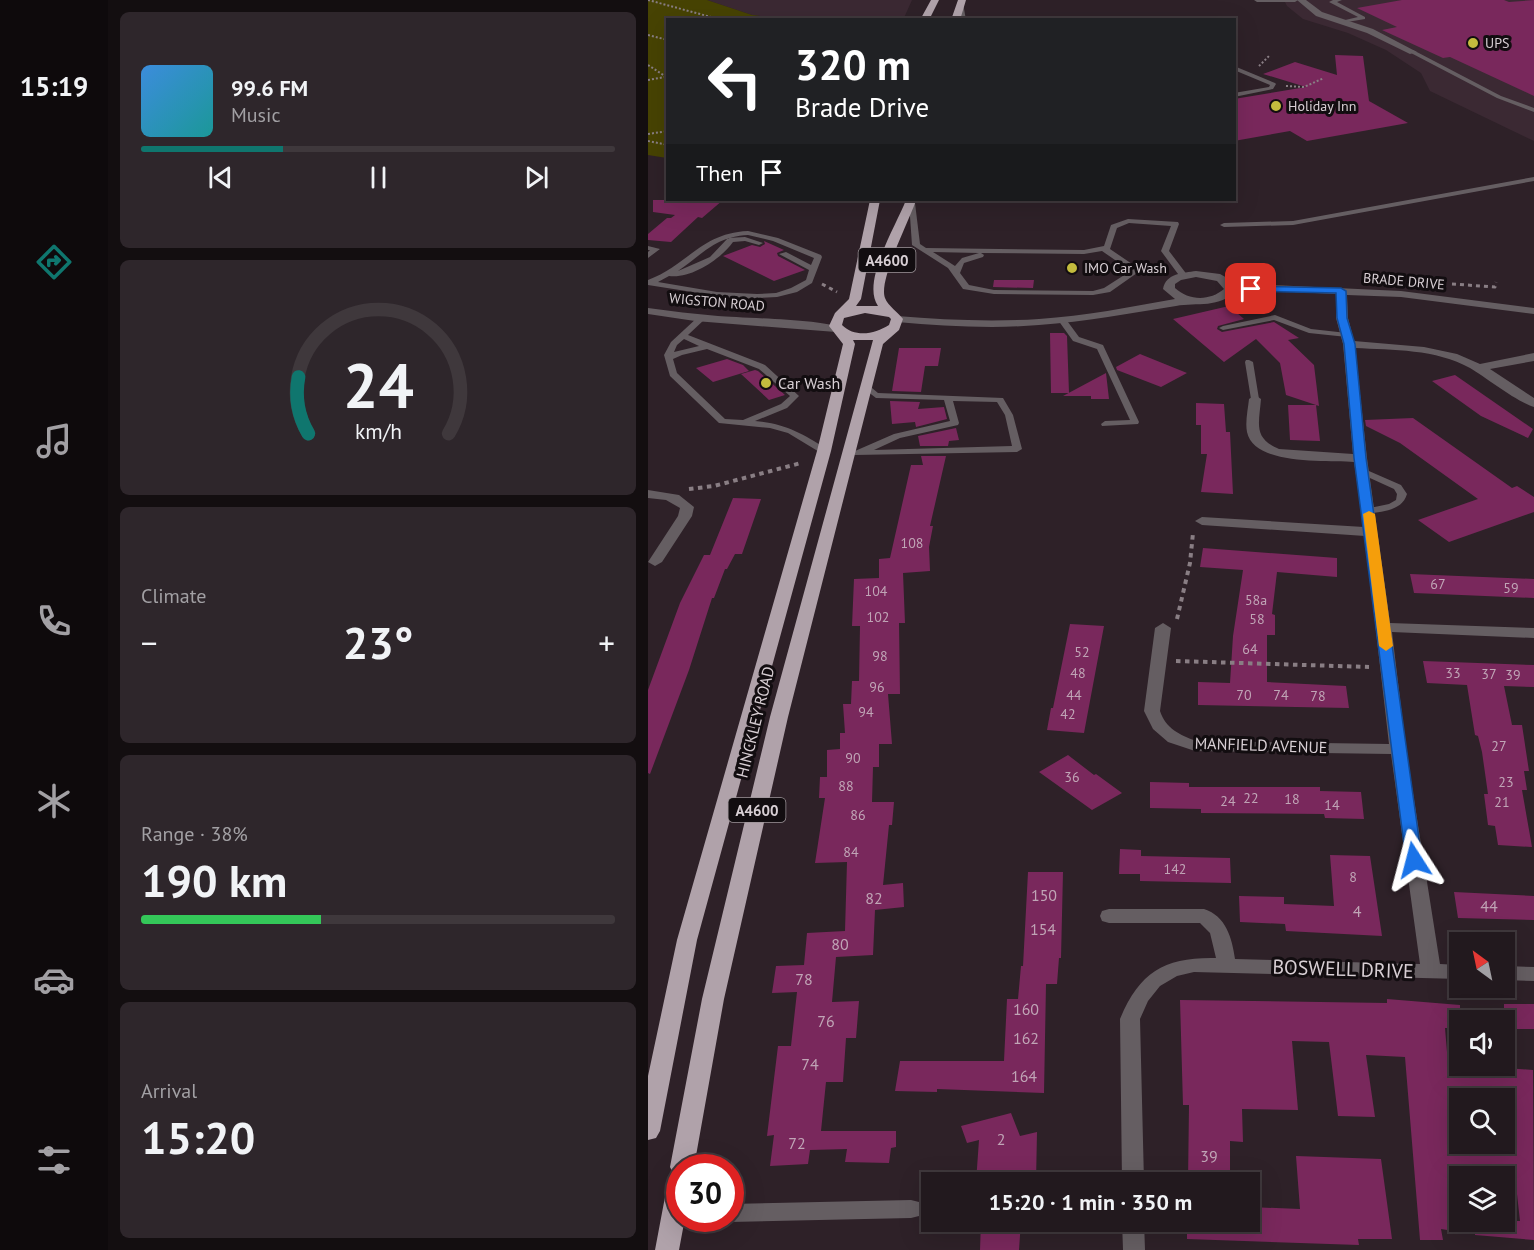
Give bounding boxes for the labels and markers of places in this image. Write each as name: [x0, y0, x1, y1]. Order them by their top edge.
place label: UPS: [1485, 34, 1509, 52]
marker: UPS: [1466, 36, 1480, 50]
place label: Holiday Inn: [1288, 97, 1356, 115]
marker: Holiday Inn: [1269, 99, 1283, 113]
place label: IMO Car Wash: [1084, 259, 1167, 277]
marker: IMO Car Wash: [1065, 261, 1079, 275]
pin: [1225, 263, 1276, 314]
place label: Car Wash: [778, 373, 840, 393]
marker: Car Wash: [759, 376, 773, 390]

